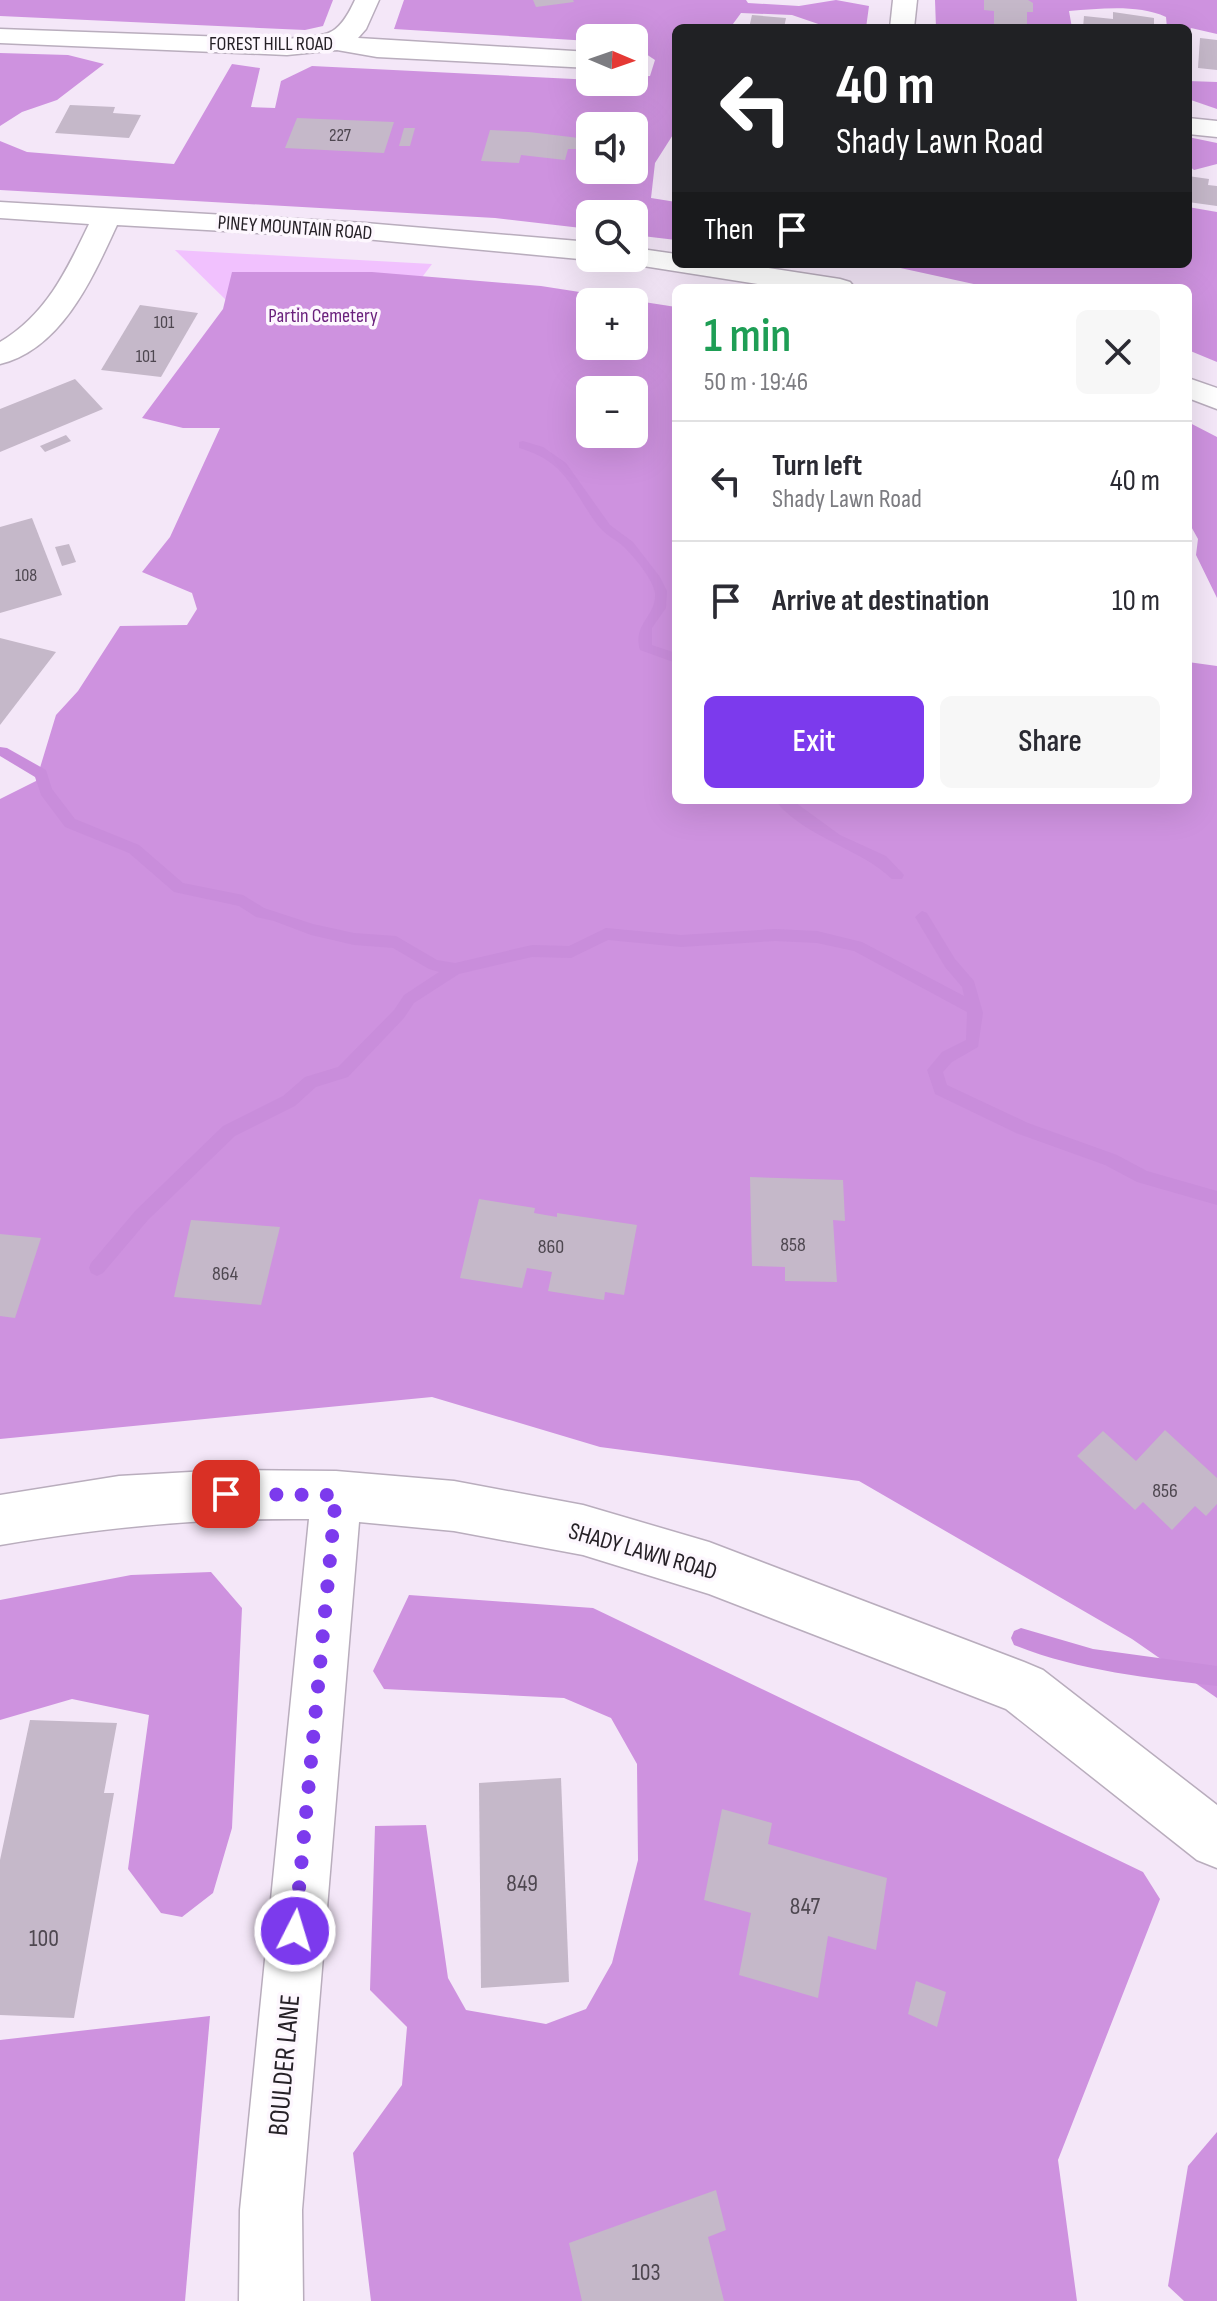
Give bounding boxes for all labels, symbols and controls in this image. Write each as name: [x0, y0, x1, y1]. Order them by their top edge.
north arrow: [576, 24, 648, 96]
map controls: [576, 24, 648, 448]
street label: FOREST HILL ROAD: [209, 32, 333, 56]
text: 40 m: [836, 53, 935, 120]
icon: left: [704, 56, 808, 160]
button: sound: [576, 112, 648, 184]
text: Shady Lawn Road: [836, 121, 1044, 164]
house number: 227: [329, 125, 352, 146]
button: search: [576, 200, 648, 272]
icon: arrive: [770, 208, 814, 252]
street label: PINEY MOUNTAIN ROAD: [217, 211, 373, 245]
text: Then: [704, 212, 754, 248]
button: +: [576, 288, 648, 360]
park label: Partin Cemetery: [268, 304, 378, 328]
text: 1 min: [704, 308, 791, 365]
button: close: [1076, 310, 1160, 394]
house number: 101: [154, 312, 175, 333]
house number: 101: [136, 346, 157, 367]
text: 50 m · 19:46: [704, 367, 808, 398]
button: −: [576, 376, 648, 448]
text: Turn left: [772, 448, 862, 484]
icon: left: [704, 459, 748, 503]
text: 40 m: [1110, 463, 1160, 499]
text: Shady Lawn Road: [772, 484, 922, 515]
house number: 108: [15, 565, 37, 586]
icon: arrive: [704, 579, 748, 623]
text: Arrive at destination: [772, 583, 989, 619]
text: 10 m: [1112, 583, 1160, 619]
button: Exit: [704, 696, 924, 788]
button: Share: [940, 696, 1160, 788]
house number: 858: [780, 1233, 806, 1257]
house number: 860: [538, 1235, 564, 1259]
house number: 864: [212, 1262, 238, 1286]
pin: [192, 1460, 260, 1528]
icon: arrive: [204, 1472, 248, 1516]
house number: 856: [1152, 1479, 1178, 1503]
street label: SHADY LAWN ROAD: [565, 1516, 720, 1587]
house number: 849: [506, 1869, 538, 1898]
position arrow: [253, 1889, 337, 1973]
house number: 847: [790, 1892, 821, 1921]
house number: 100: [29, 1924, 59, 1953]
street label: BOULDER LANE: [262, 1993, 307, 2137]
house number: 103: [631, 2258, 661, 2287]

